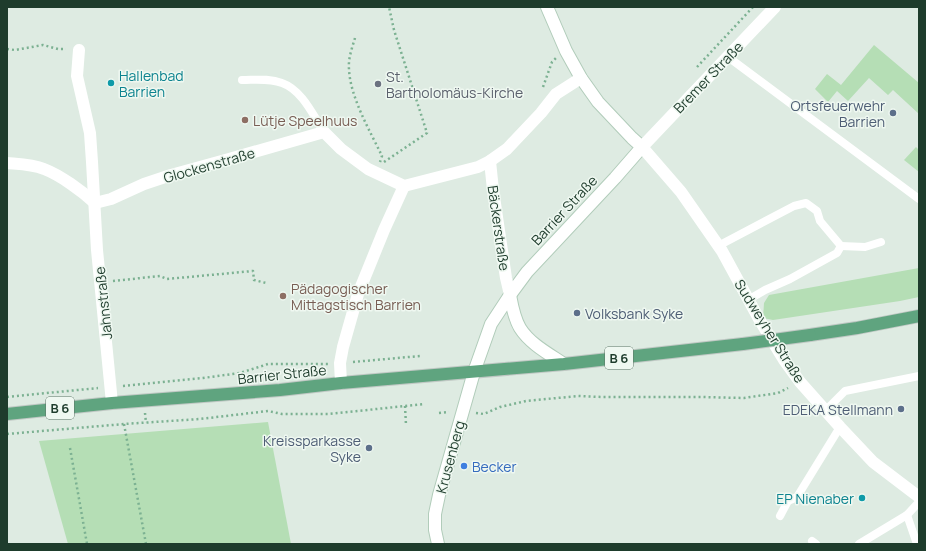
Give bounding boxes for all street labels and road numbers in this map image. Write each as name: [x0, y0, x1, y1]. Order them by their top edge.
street label: Bremer Straße: [669, 37, 747, 117]
street label: Glockenstraße: [161, 143, 257, 187]
street label: Barrier Straße: [527, 171, 601, 249]
street label: Bäckerstraße: [484, 184, 514, 272]
street label: Jahnstraße: [90, 266, 116, 340]
street label: Sudweyher Straße: [730, 276, 810, 386]
road number: B 6: [605, 347, 633, 369]
street label: Barrier Straße: [237, 360, 327, 388]
road number: B 6: [46, 397, 74, 419]
street label: Krusenberg: [431, 418, 469, 496]

